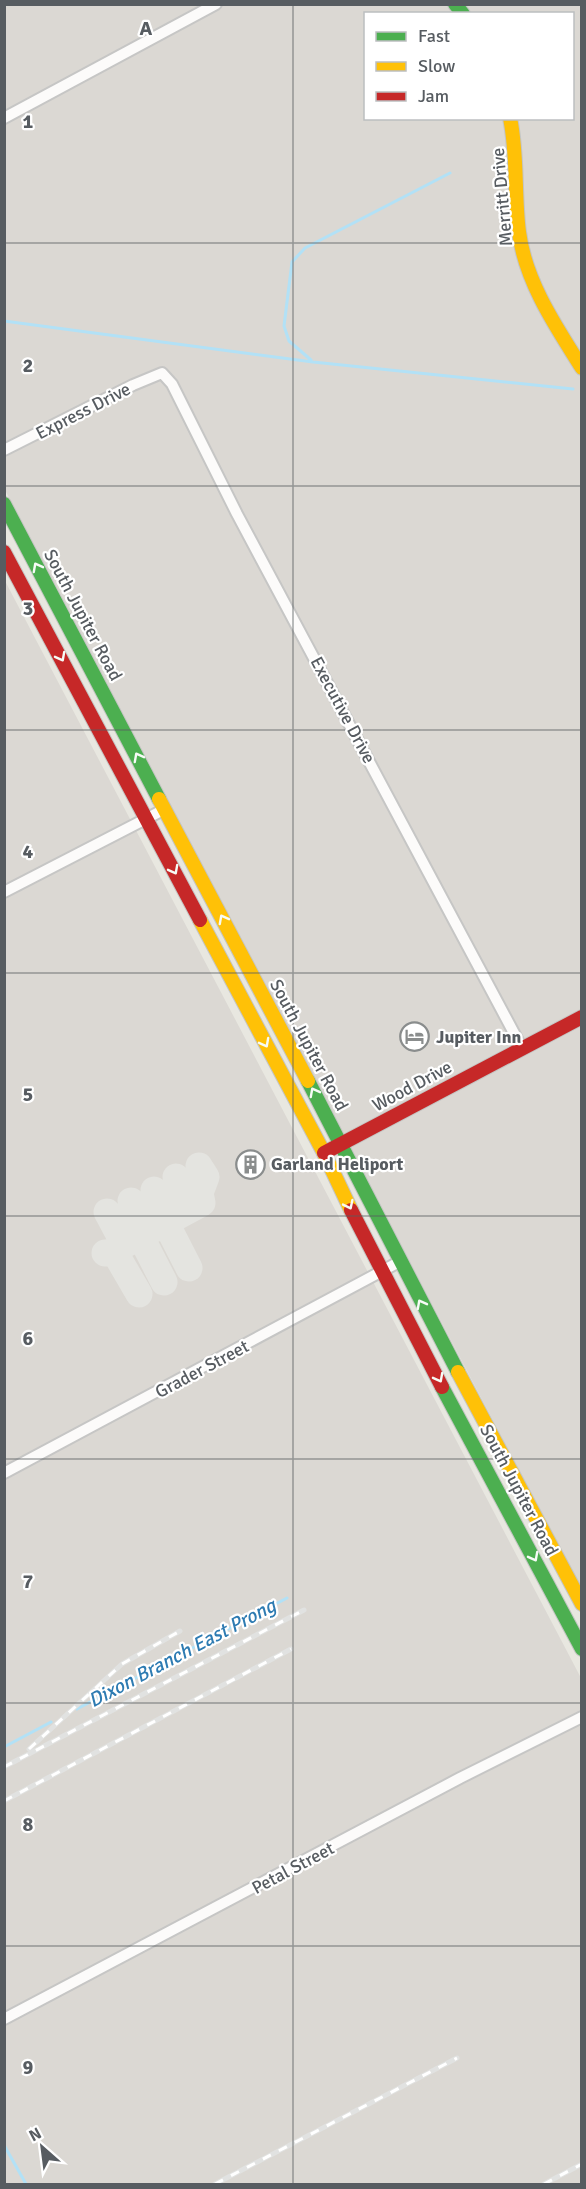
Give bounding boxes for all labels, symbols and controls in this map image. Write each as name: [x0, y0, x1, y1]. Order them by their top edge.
legend: [364, 12, 574, 120]
text: A: [140, 16, 153, 41]
text: Fast: [418, 25, 450, 47]
text: Slow: [418, 55, 455, 77]
text: Jam: [418, 85, 449, 107]
text: 1: [23, 109, 34, 134]
street label: Merritt Drive: [487, 147, 517, 247]
text: 2: [23, 353, 33, 378]
street label: Express Drive: [32, 378, 134, 444]
street label: South Jupiter Road: [39, 545, 127, 685]
one-way arrow: [33, 562, 45, 573]
text: 3: [23, 596, 33, 621]
one-way arrow: [54, 651, 65, 661]
street label: Executive Drive: [306, 653, 380, 767]
one-way arrow: [133, 752, 145, 763]
text: 4: [23, 839, 34, 864]
one-way arrow: [167, 864, 179, 875]
one-way arrow: [218, 914, 230, 925]
street label: South Jupiter Road: [265, 975, 353, 1115]
hotel icon: Jupiter Inn: [399, 1021, 431, 1053]
place label: Jupiter Inn: [436, 1026, 521, 1048]
one-way arrow: [258, 1036, 269, 1047]
street label: Wood Drive: [368, 1056, 456, 1116]
text: 5: [23, 1082, 33, 1107]
one-way arrow: [310, 1087, 321, 1098]
building icon: Garland Heliport: [234, 1148, 266, 1180]
place label: Garland Heliport: [271, 1153, 404, 1175]
one-way arrow: [341, 1199, 353, 1210]
one-way arrow: [417, 1299, 428, 1310]
text: 6: [23, 1326, 34, 1351]
street label: Grader Street: [151, 1335, 253, 1403]
one-way arrow: [432, 1372, 443, 1383]
street label: South Jupiter Road: [475, 1420, 563, 1560]
one-way arrow: [526, 1550, 538, 1561]
text: 7: [23, 1569, 34, 1594]
water label: Dixon Branch East Prong: [84, 1592, 281, 1713]
text: 8: [23, 1812, 34, 1837]
street label: Petal Street: [248, 1837, 338, 1899]
text: 9: [23, 2055, 34, 2080]
north arrow: [12, 2117, 72, 2177]
text: N: [26, 2123, 45, 2146]

